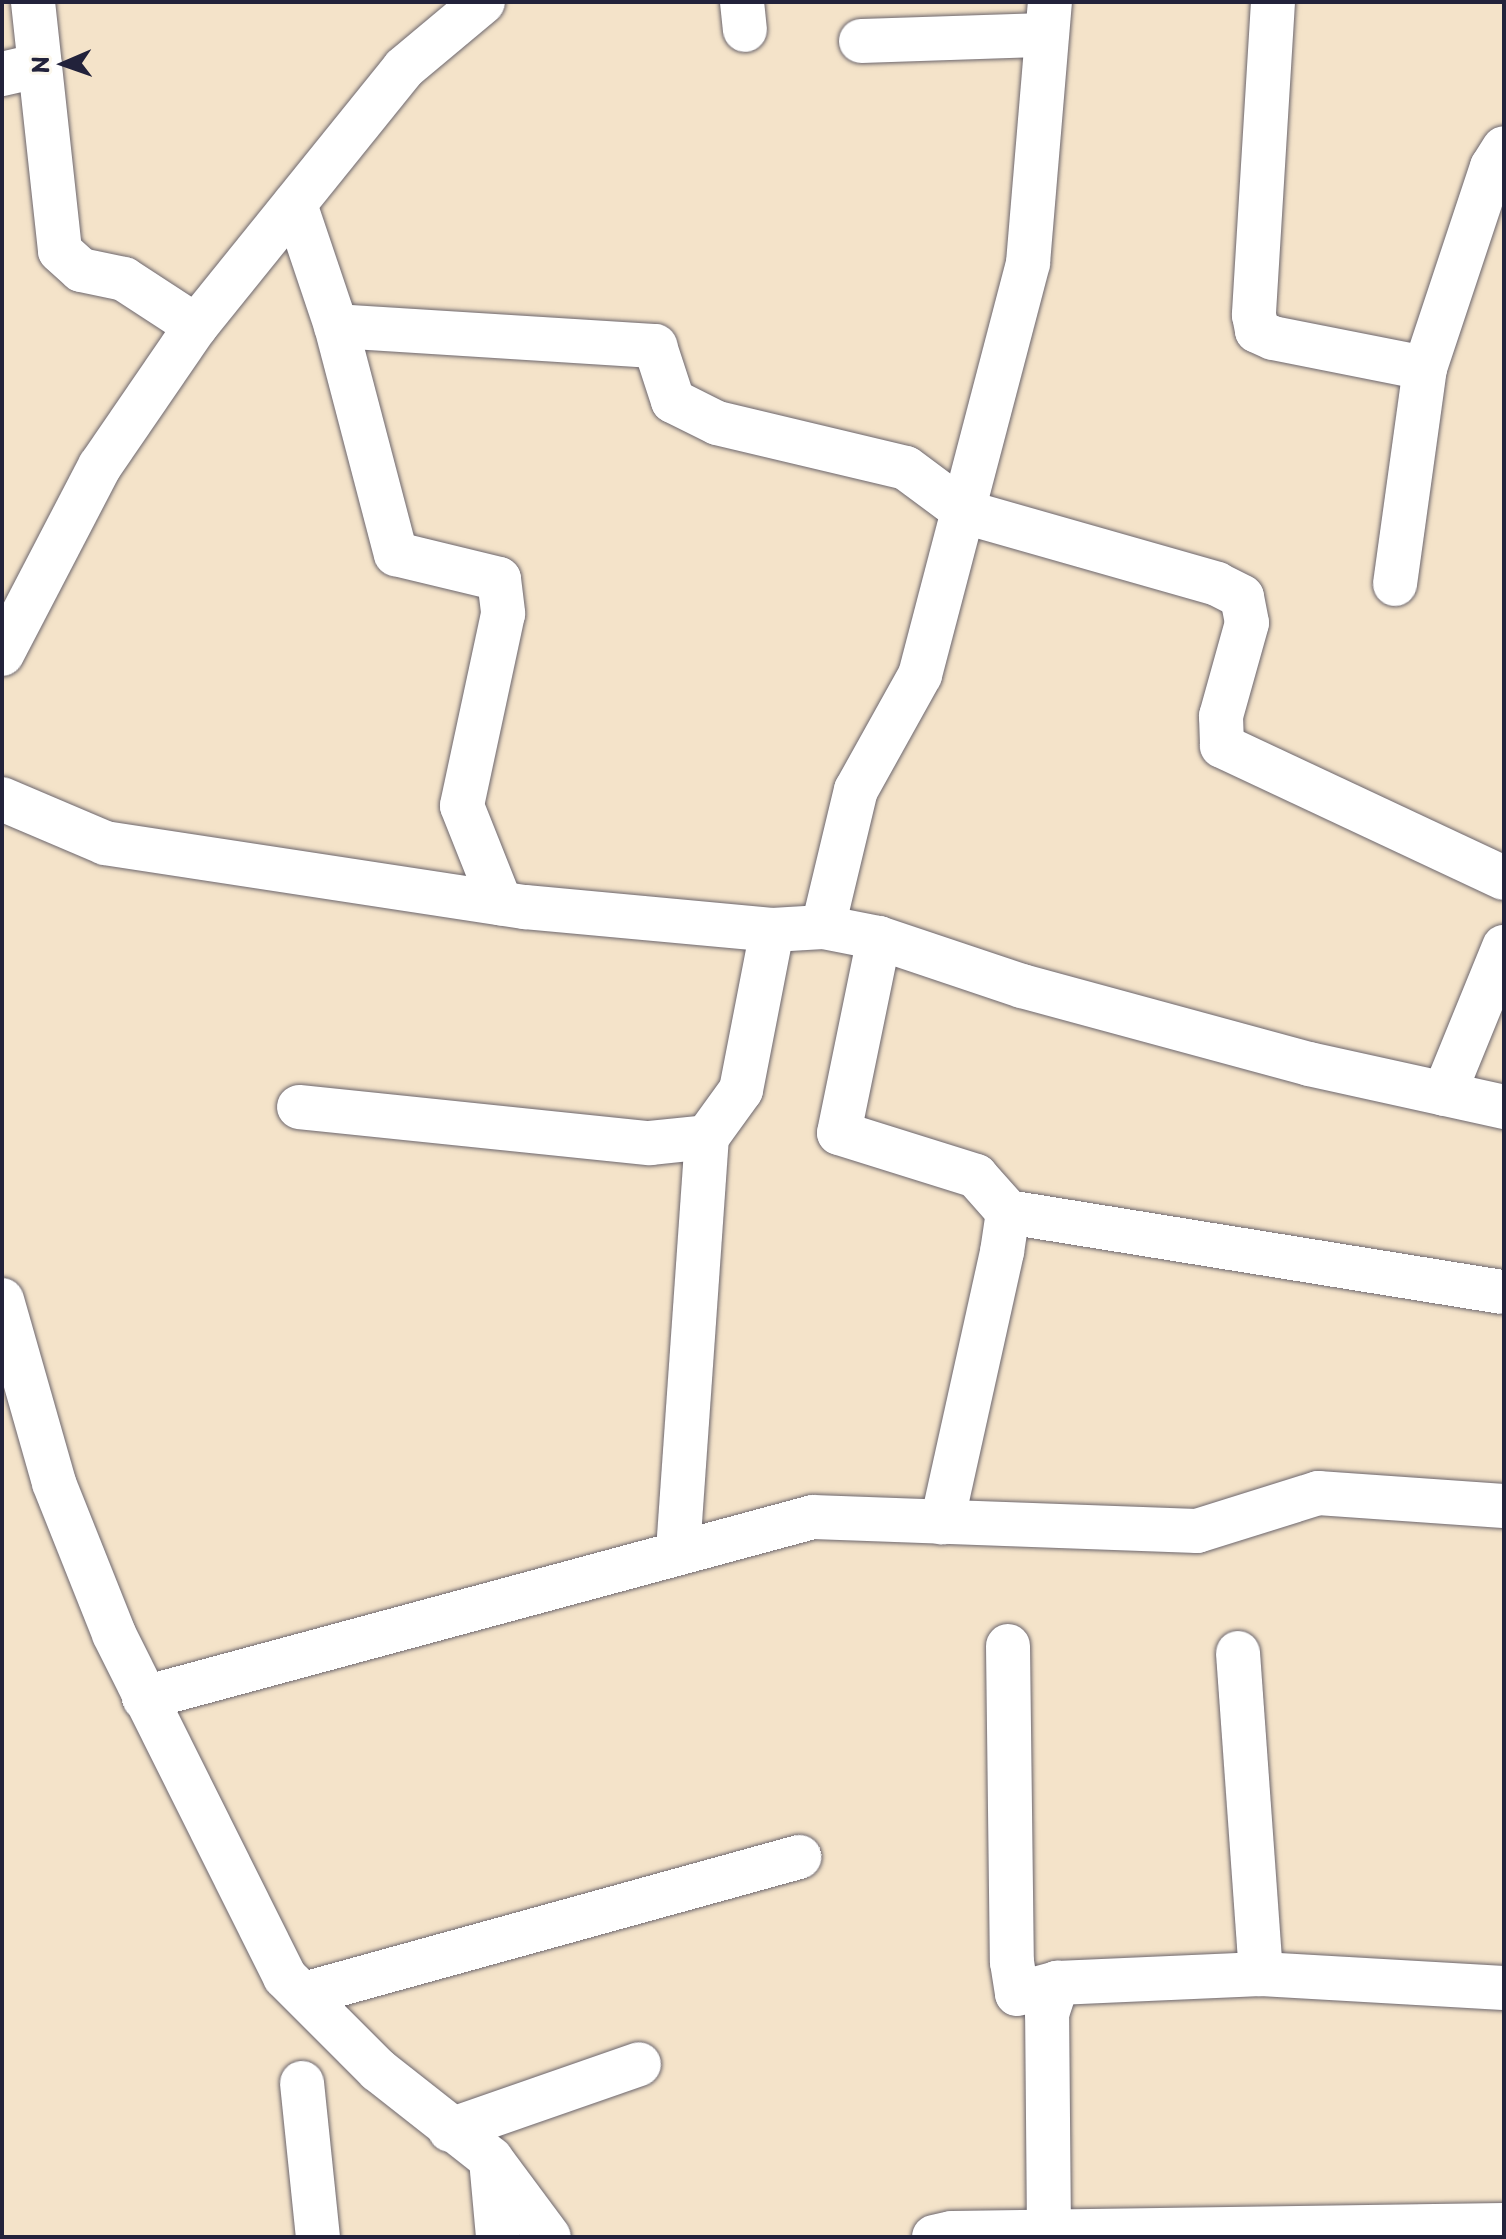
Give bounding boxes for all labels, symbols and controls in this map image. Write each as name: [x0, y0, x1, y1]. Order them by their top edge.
north arrow: [24, 24, 104, 104]
text: N: [23, 56, 56, 74]

